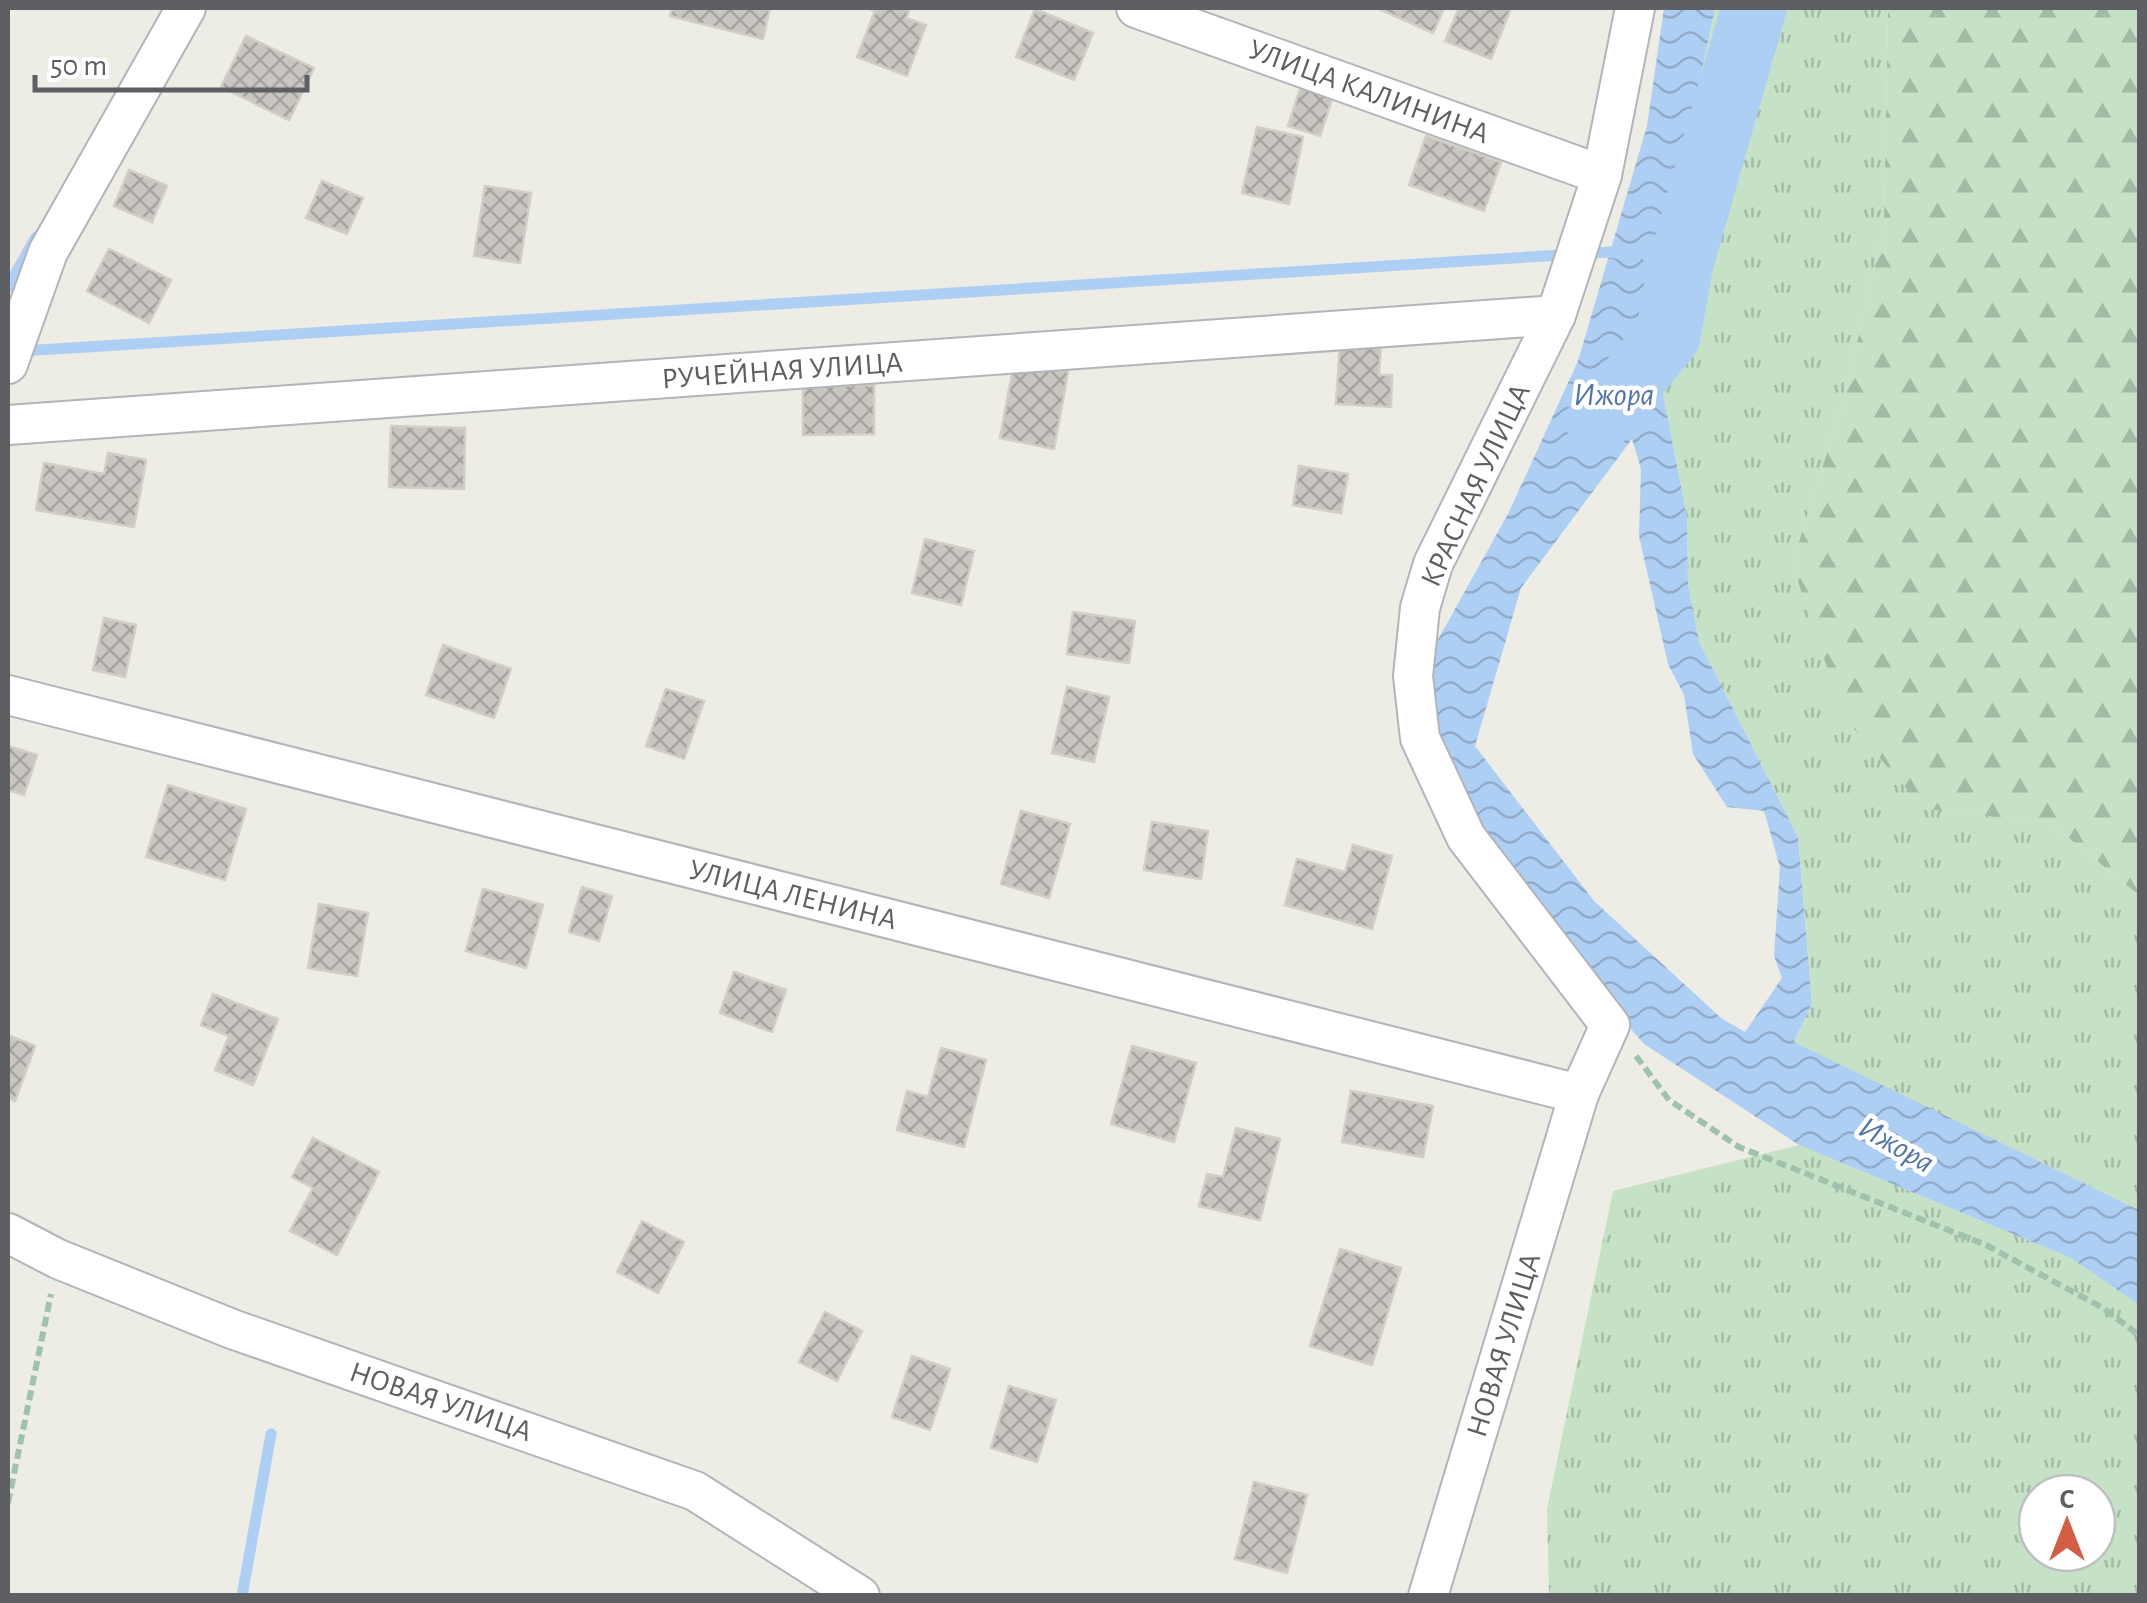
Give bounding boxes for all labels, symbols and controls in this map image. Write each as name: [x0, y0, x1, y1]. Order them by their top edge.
scale bar: [35, 30, 308, 92]
street label: УЛИЦА КАЛИНИНА: [1244, 34, 1493, 149]
text: 50 m: [50, 51, 107, 81]
street label: РУЧЕЙНАЯ УЛИЦА: [660, 347, 904, 394]
street label: КРАСНАЯ УЛИЦА: [1416, 379, 1536, 592]
water label: Ижора: [1574, 379, 1654, 412]
street label: УЛИЦА ЛЕНИНА: [686, 855, 900, 935]
water label: Ижора: [1853, 1111, 1939, 1180]
street label: НОВАЯ УЛИЦА: [1462, 1250, 1546, 1441]
street label: НОВАЯ УЛИЦА: [346, 1357, 536, 1447]
north arrow: [2017, 1473, 2117, 1573]
text: С: [2059, 1486, 2075, 1514]

